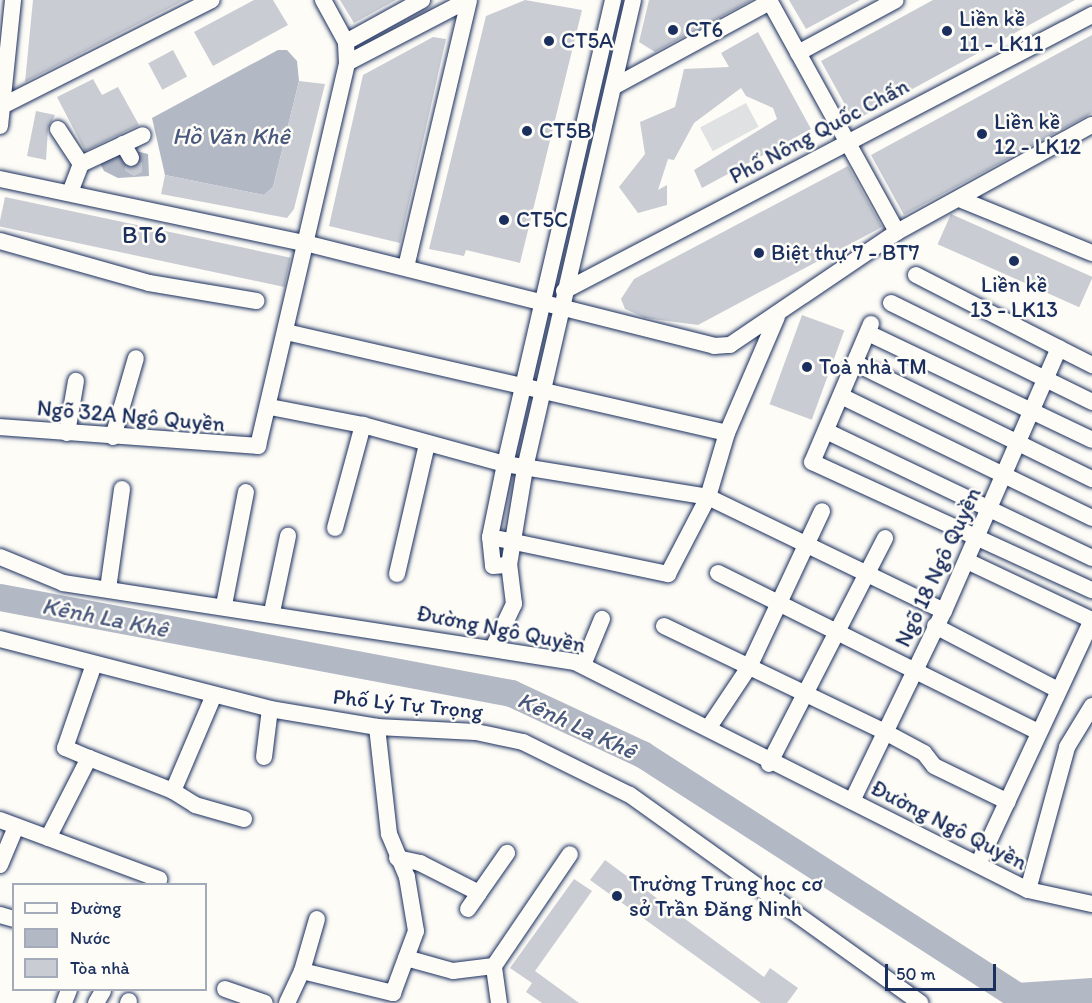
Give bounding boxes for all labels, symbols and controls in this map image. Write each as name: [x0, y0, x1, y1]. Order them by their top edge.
place label: Liền kề 11 - LK11: [959, 5, 1043, 56]
place label: CT6: [685, 17, 723, 43]
marker: CT6: [666, 23, 680, 37]
marker: Liền kề 11 - LK11: [940, 24, 954, 38]
place label: CT5A: [561, 28, 613, 54]
marker: CT5A: [542, 34, 556, 48]
street label: Phố Nông Quốc Chấn: [725, 72, 913, 190]
place label: Liền kề 12 - LK12: [994, 108, 1081, 160]
place label: CT5B: [539, 118, 591, 144]
water label: Hồ Văn Khê: [172, 122, 290, 150]
marker: CT5B: [520, 124, 534, 138]
marker: Liền kề 12 - LK12: [975, 127, 989, 141]
place label: CT5C: [516, 207, 568, 233]
marker: CT5C: [497, 213, 511, 227]
district label: BT6: [122, 221, 168, 249]
place label: Biệt thự 7 - BT7: [771, 240, 919, 266]
marker: Biệt thự 7 - BT7: [752, 246, 766, 260]
marker: Liền kề 13 - LK13: [1007, 254, 1021, 268]
place label: Liền kề 13 - LK13: [970, 271, 1058, 322]
place label: Toà nhà TM: [819, 354, 927, 380]
marker: Toà nhà TM: [800, 360, 814, 374]
street label: Ngõ 32A Ngô Quyền: [36, 395, 226, 437]
street label: Ngõ 18 Ngô Quyền: [889, 483, 987, 651]
water label: Kênh La Khê: [40, 591, 170, 643]
street label: Đường Ngô Quyền: [414, 600, 588, 658]
street label: Phố Lý Tự Trọng: [333, 683, 483, 725]
water label: Kênh La Khê: [513, 685, 641, 765]
street label: Đường Ngô Quyền: [867, 774, 1031, 876]
place label: Trường Trung học cơ sở Trần Đăng Ninh: [629, 870, 821, 921]
legend: [12, 883, 207, 991]
marker: Trường Trung học cơ sở Trần Đăng Ninh: [610, 889, 624, 903]
text: Đường: [70, 897, 121, 919]
text: Nước: [70, 927, 110, 949]
scale bar: [888, 952, 999, 990]
text: Tòa nhà: [70, 957, 130, 979]
text: 50 m: [896, 963, 936, 985]

